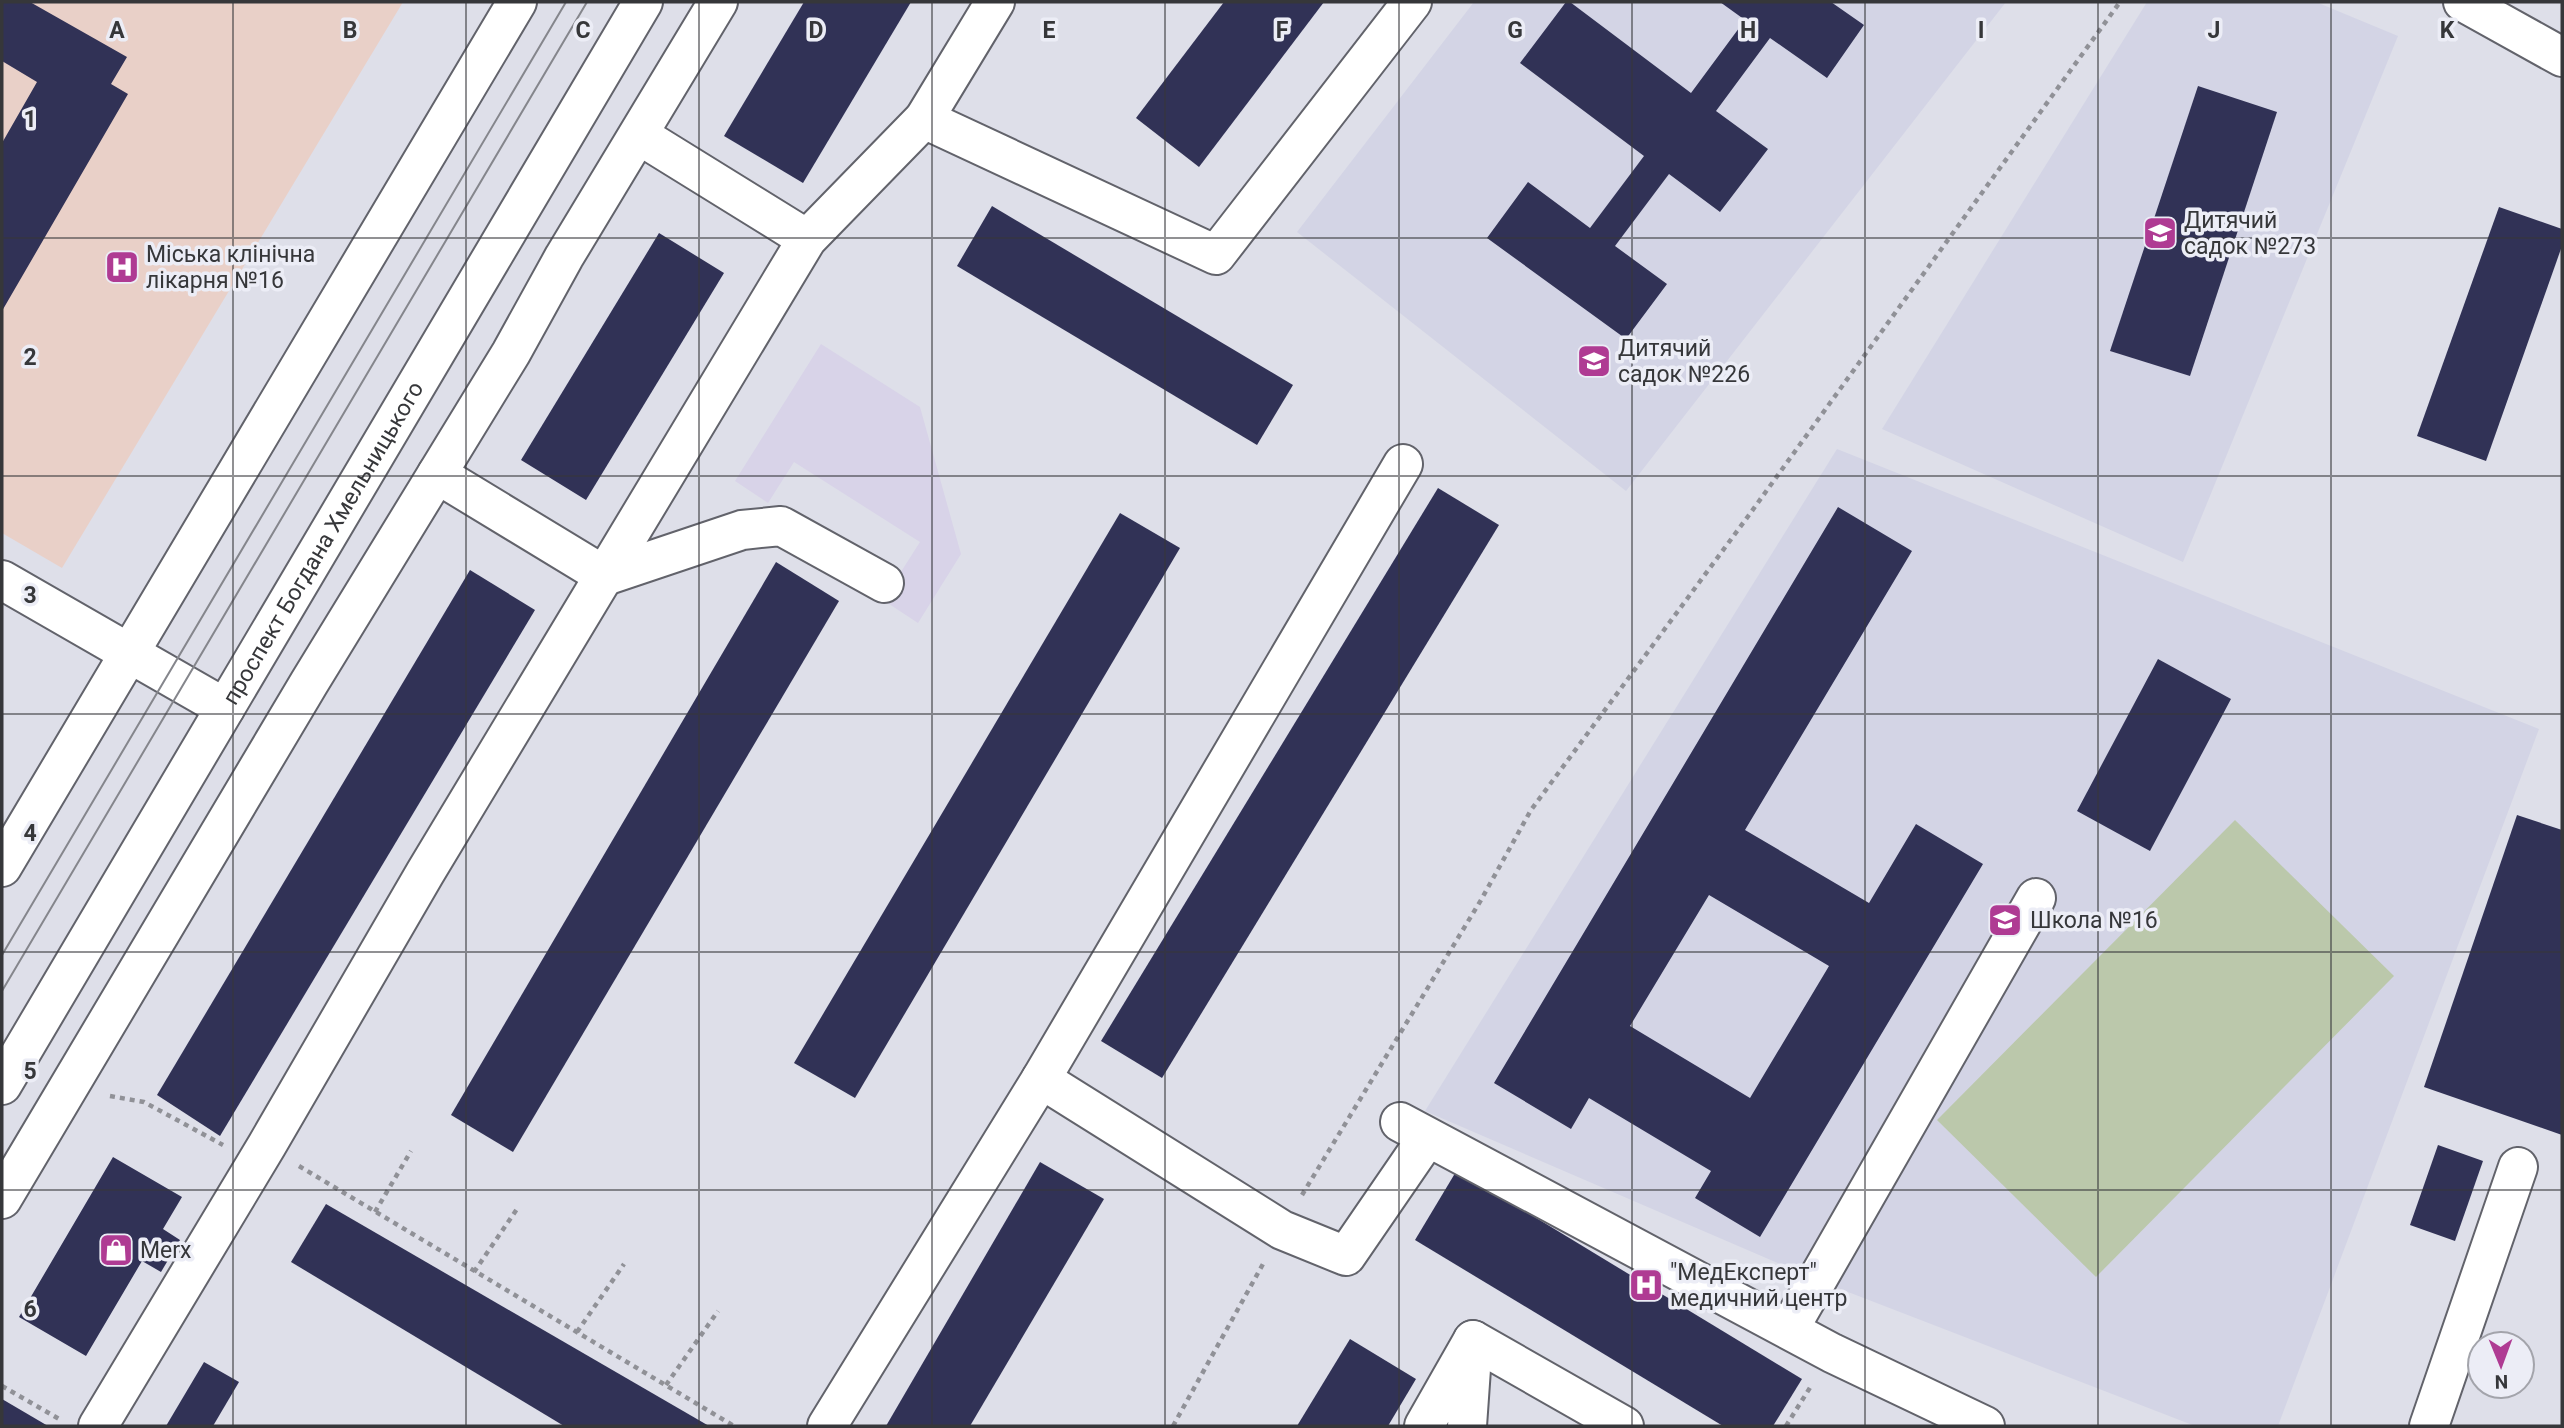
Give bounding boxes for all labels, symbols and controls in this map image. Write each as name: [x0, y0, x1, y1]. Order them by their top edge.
text: A: [109, 17, 125, 44]
text: B: [343, 17, 357, 44]
text: C: [575, 17, 591, 44]
text: D: [809, 17, 823, 44]
text: E: [1043, 17, 1056, 44]
text: F: [1276, 17, 1289, 44]
text: G: [1507, 17, 1523, 44]
text: H: [1740, 17, 1756, 44]
text: I: [1978, 17, 1984, 44]
text: J: [2208, 17, 2220, 44]
text: K: [2440, 17, 2455, 44]
text: 1: [23, 106, 37, 133]
place label: Дитячий садок №273: [2184, 207, 2316, 260]
school or university icon: Дитячий садок №273: [2141, 214, 2179, 252]
place label: Міська клінічна лікарня №16: [146, 241, 315, 294]
hospital icon: Міська клінічна лікарня №16: [103, 248, 141, 286]
place label: Дитячий садок №226: [1618, 335, 1750, 388]
school or university icon: Дитячий садок №226: [1575, 342, 1613, 380]
text: 2: [23, 344, 37, 371]
street label: проспект Богдана Хмельницького: [217, 377, 429, 709]
text: 3: [23, 582, 37, 609]
text: 4: [23, 820, 37, 847]
school or university icon: Школа №16: [1986, 901, 2024, 939]
place label: Школа №16: [2030, 907, 2158, 934]
text: 5: [23, 1058, 37, 1085]
shop icon: Merx: [97, 1231, 135, 1269]
place label: Merx: [140, 1237, 191, 1264]
place label: "МедЕксперт" медичний центр: [1670, 1259, 1848, 1312]
hospital icon: "МедЕксперт" медичний центр: [1627, 1266, 1665, 1304]
text: 6: [23, 1296, 37, 1323]
north arrow: [2466, 1330, 2536, 1400]
text: N: [2494, 1370, 2508, 1393]

